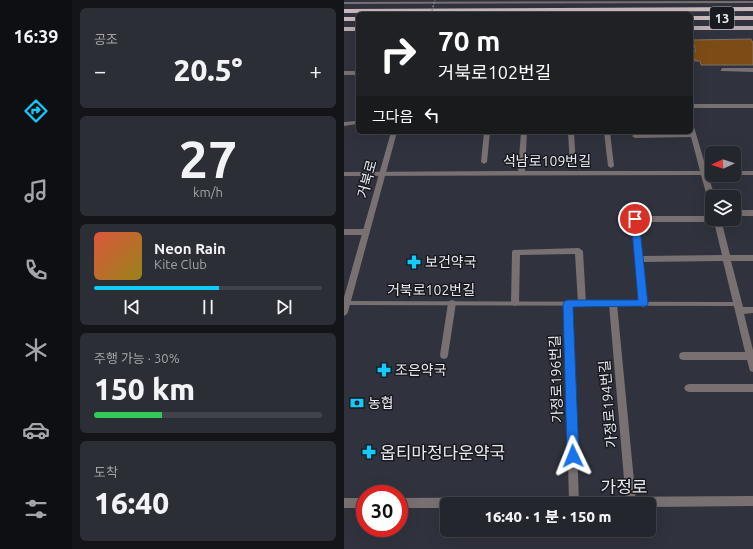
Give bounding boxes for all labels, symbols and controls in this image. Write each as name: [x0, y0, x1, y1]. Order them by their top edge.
road number: 13: [710, 7, 734, 29]
text: 70 m: [438, 25, 500, 56]
text: 16:39: [13, 26, 59, 46]
icon: right: [372, 28, 424, 80]
text: 공조: [94, 32, 118, 46]
text: 20.5°: [173, 53, 243, 87]
text: −: [94, 58, 106, 83]
text: +: [310, 58, 322, 83]
text: 거북로102번길: [438, 62, 551, 82]
icon: directions: [22, 97, 50, 125]
icon: left: [421, 104, 443, 126]
text: 그다음: [372, 108, 413, 125]
text: 27: [179, 130, 237, 188]
north arrow: [705, 146, 741, 182]
map controls: [705, 146, 741, 226]
street label: 석남로109번길: [503, 153, 591, 169]
street label: 거북로: [354, 158, 380, 200]
icon: music: [22, 177, 50, 205]
text: km/h: [193, 185, 223, 199]
button: layers: [705, 190, 741, 226]
pin: [618, 202, 652, 236]
icon: arrive: [624, 208, 646, 230]
text: Neon Rain: [154, 240, 226, 257]
pharmacy icon: 보건약국: [406, 254, 422, 270]
place label: 보건약국: [425, 254, 477, 270]
icon: phone: [22, 256, 50, 284]
text: Kite Club: [154, 257, 207, 271]
street label: 거북로102번길: [387, 282, 475, 298]
icon: previous: [121, 296, 143, 318]
icon: pause: [197, 296, 219, 318]
icon: next: [273, 296, 295, 318]
street label: 가정로196번길: [546, 335, 566, 423]
icon: climate: [22, 336, 50, 364]
text: 주행 가능 · 30%: [94, 351, 180, 365]
street label: 가정로194번길: [596, 359, 620, 449]
pharmacy icon: 조은약국: [376, 362, 392, 378]
place label: 조은약국: [395, 362, 447, 378]
text: 150 km: [94, 372, 195, 406]
bank icon: 농협: [349, 395, 365, 411]
place label: 농협: [368, 395, 394, 411]
icon: car: [22, 416, 50, 444]
position arrow: [552, 435, 594, 477]
place label: 옵티마정다운약국: [380, 443, 505, 462]
pharmacy icon: 옵티마정다운약국: [361, 444, 377, 460]
text: 도착: [94, 465, 118, 479]
street label: 가정로: [601, 477, 647, 496]
speed limit sign: 30: [356, 485, 408, 537]
text: 16:40: [94, 486, 169, 520]
icon: filters: [22, 495, 50, 523]
text: 16:40 · 1 분 · 150 m: [484, 508, 612, 525]

